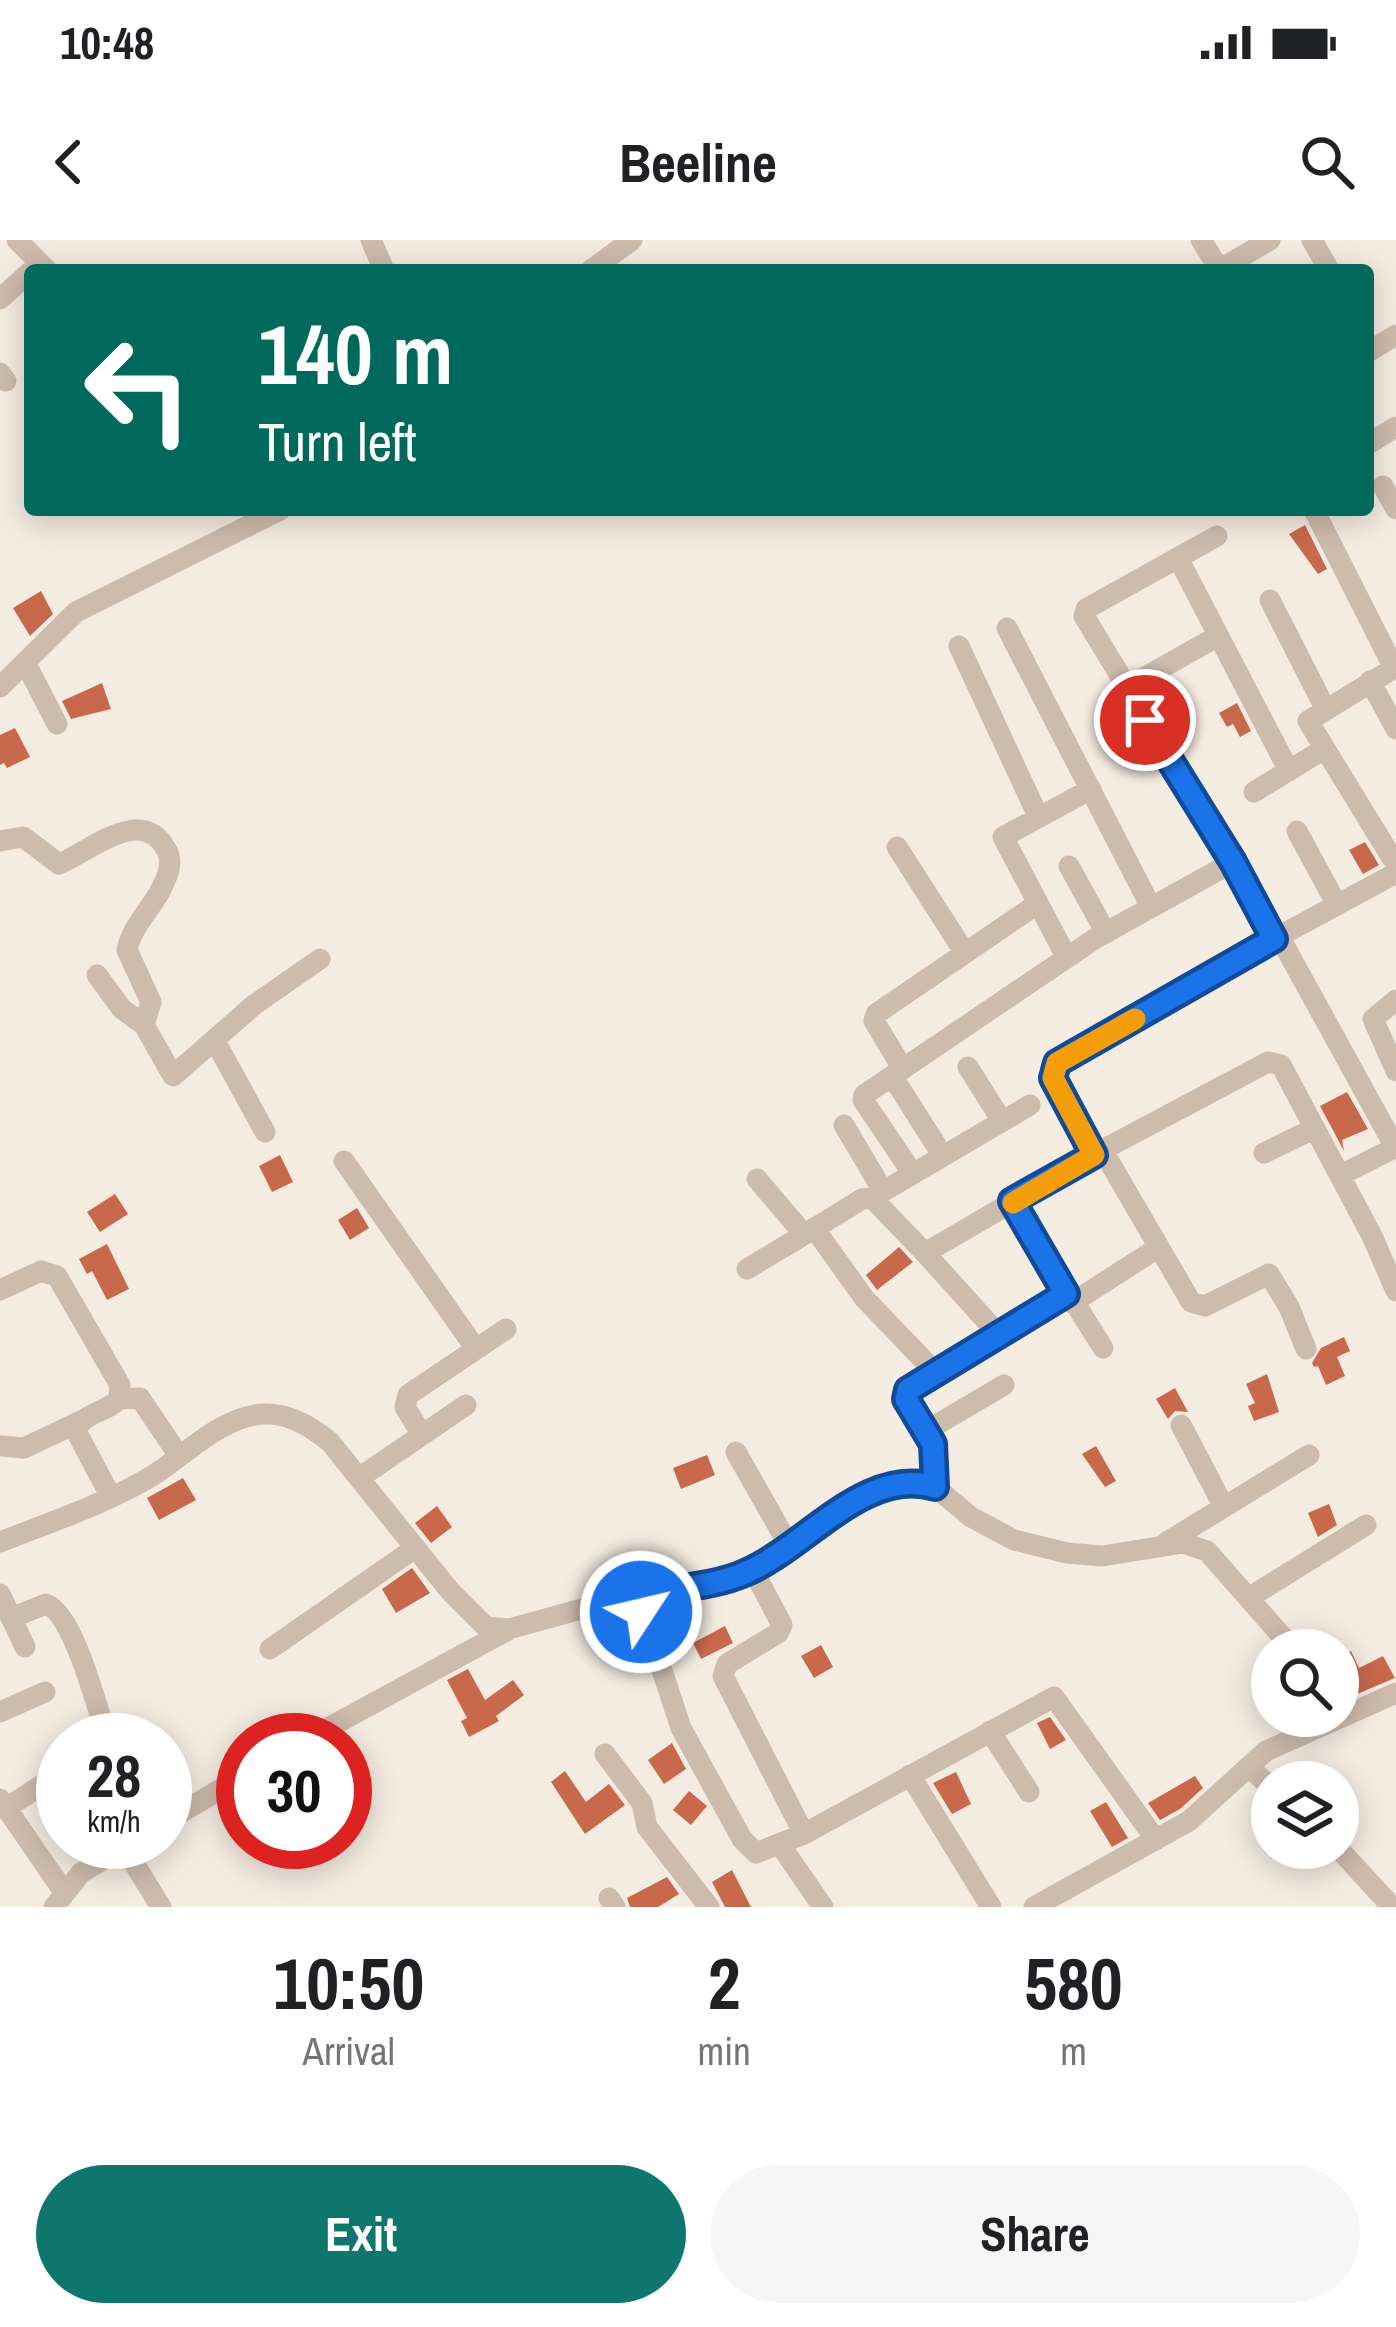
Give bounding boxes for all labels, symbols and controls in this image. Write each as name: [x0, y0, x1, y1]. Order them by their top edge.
text: 10:48: [60, 12, 154, 73]
text: Beeline: [619, 126, 777, 199]
icon: back: [36, 129, 102, 195]
icon: search: [1294, 129, 1360, 195]
text: 140 m: [258, 297, 453, 410]
icon: left: [60, 312, 216, 468]
text: Turn left: [258, 405, 417, 478]
pin: [1094, 669, 1196, 771]
icon: arrive: [1112, 687, 1178, 753]
position arrow: [578, 1549, 704, 1675]
map controls: [1251, 1629, 1359, 1869]
button: search: [1251, 1629, 1359, 1737]
speed limit sign: 30: [216, 1713, 372, 1869]
text: 28: [87, 1735, 141, 1816]
button: layers: [1251, 1761, 1359, 1869]
text: km/h: [87, 1801, 141, 1841]
text: 10:50: [273, 1934, 424, 2031]
text: 2: [708, 1934, 741, 2031]
text: 580: [1024, 1934, 1123, 2031]
text: Arrival: [303, 2025, 395, 2077]
text: min: [698, 2025, 751, 2077]
text: m: [1060, 2025, 1087, 2077]
button: Exit: [36, 2165, 686, 2303]
button: Share: [710, 2165, 1360, 2303]

